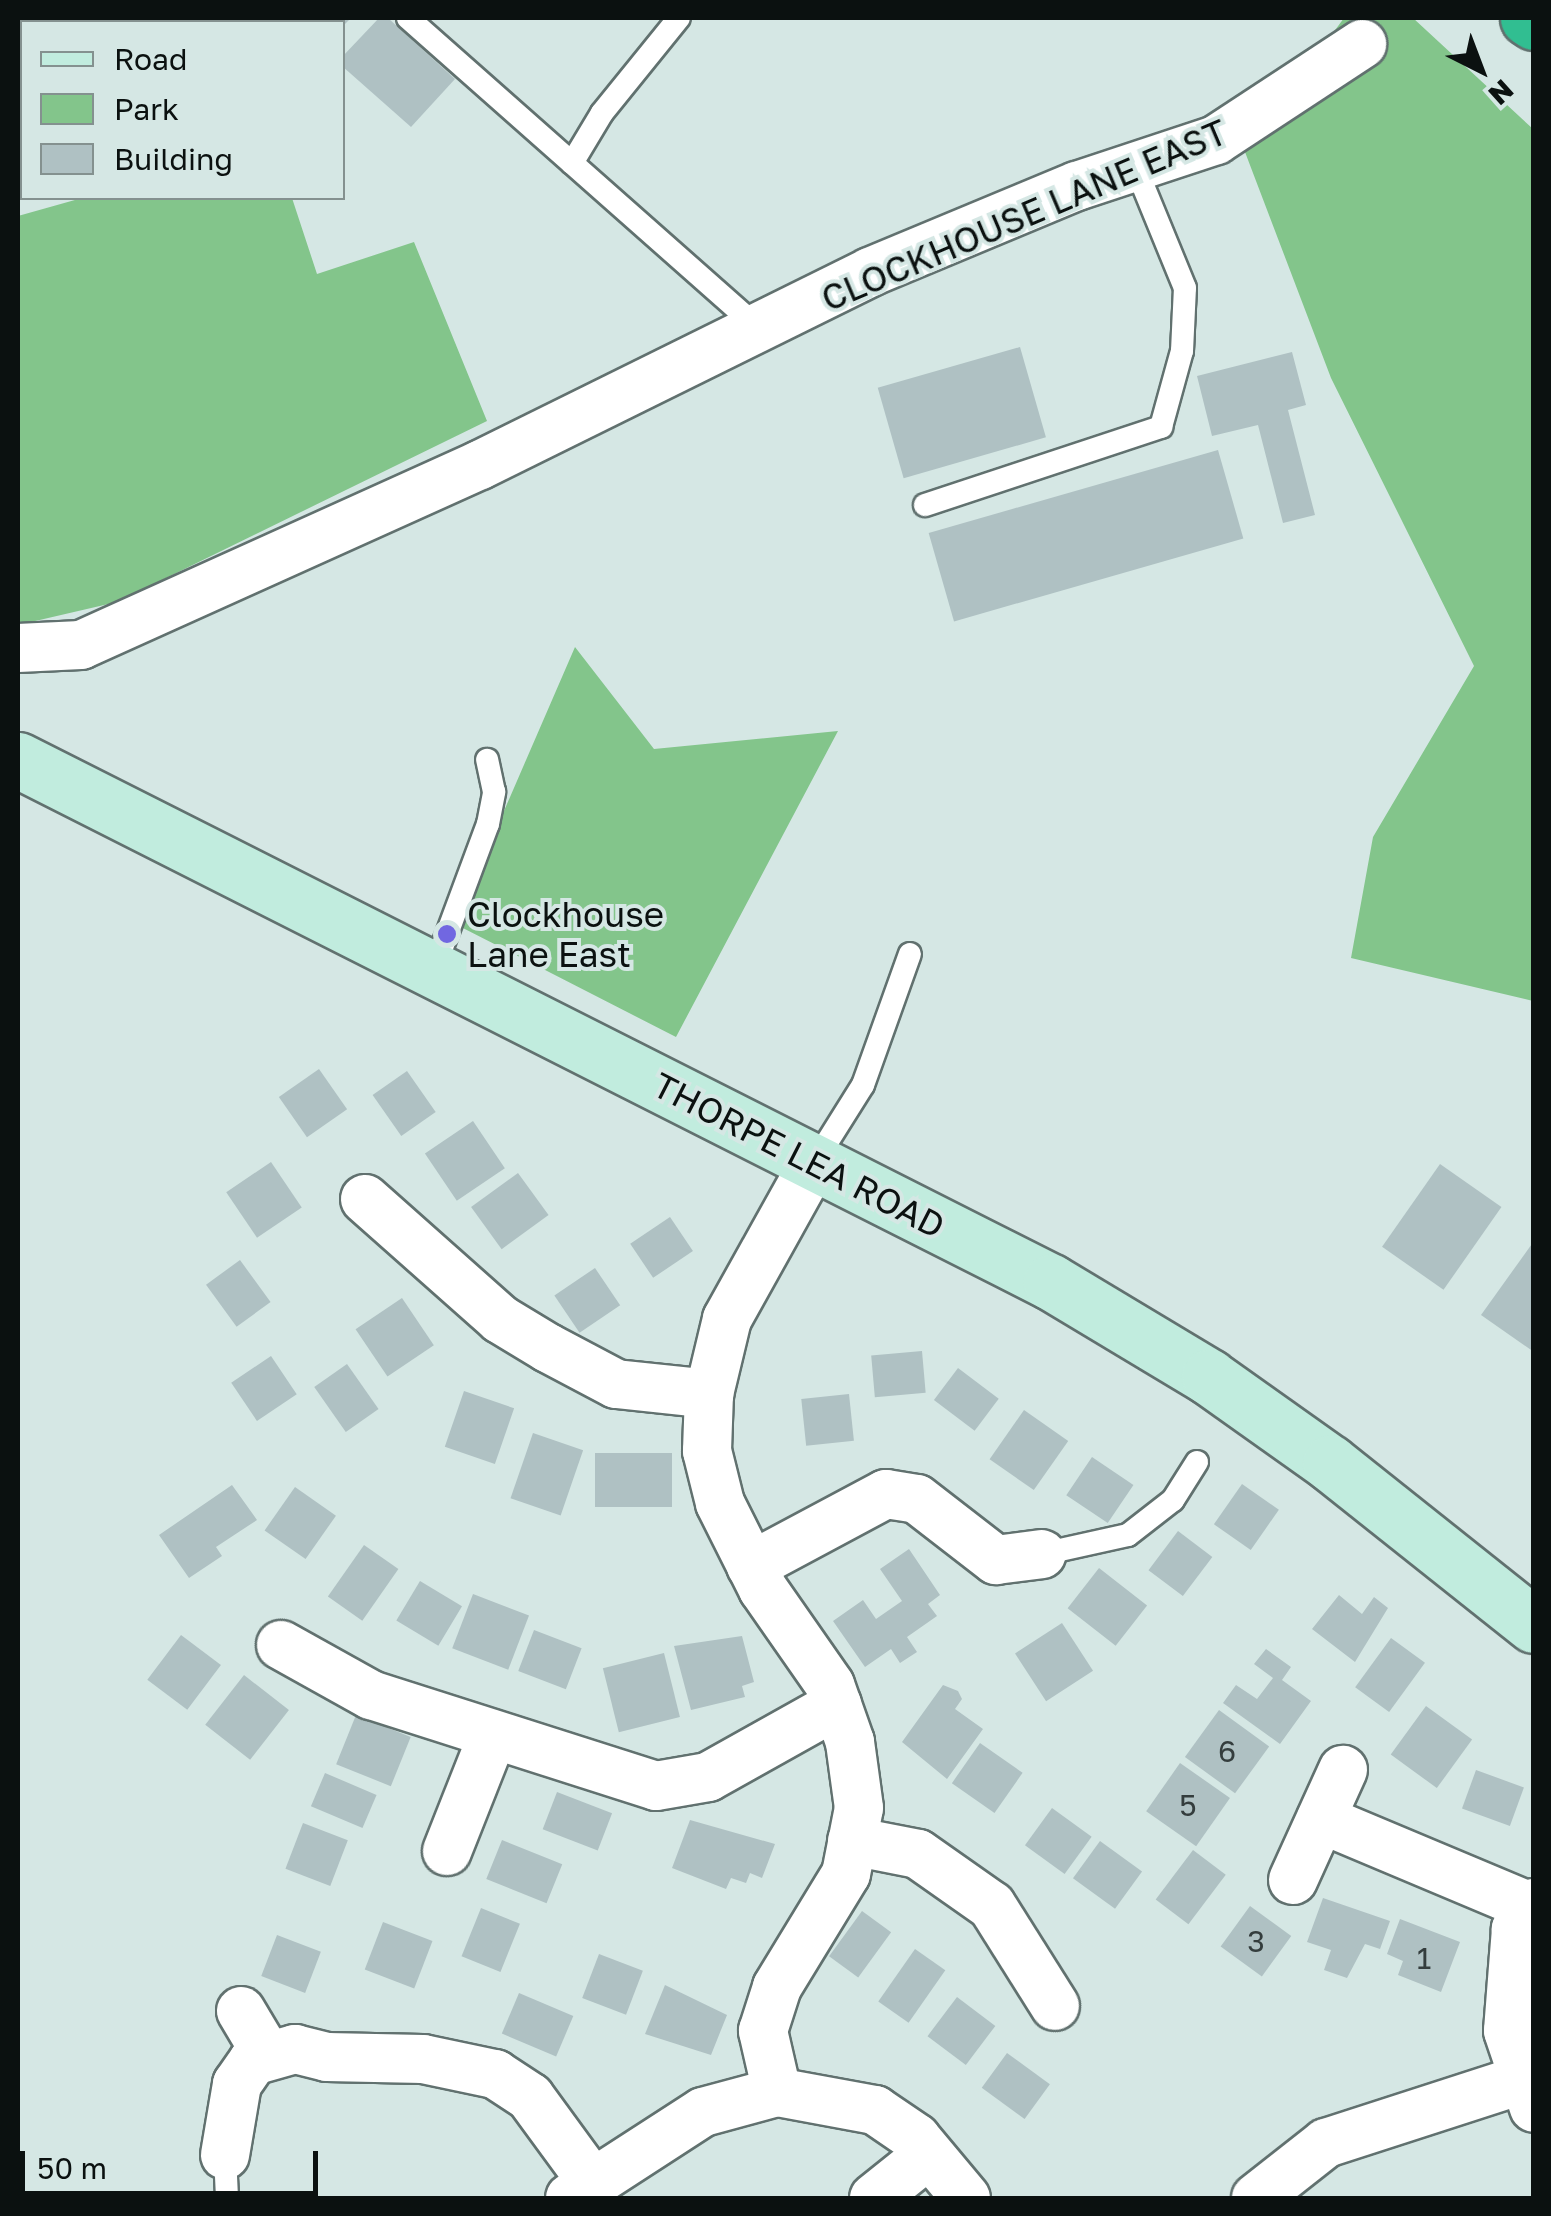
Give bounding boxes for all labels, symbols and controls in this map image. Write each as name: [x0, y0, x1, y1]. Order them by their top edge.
legend: [20, 20, 345, 200]
north arrow: [1431, 20, 1531, 120]
text: Road: [114, 41, 188, 77]
text: N: [1482, 73, 1520, 112]
text: Park: [114, 91, 179, 127]
street label: CLOCKHOUSE LANE EAST: [815, 110, 1233, 320]
text: Building: [114, 141, 233, 177]
place label: Clockhouse Lane East: [467, 893, 664, 975]
marker: Clockhouse Lane East: [436, 923, 458, 945]
street label: THORPE LEA ROAD: [646, 1063, 952, 1247]
house number: 6: [1218, 1733, 1236, 1769]
house number: 5: [1179, 1787, 1197, 1823]
house number: 3: [1247, 1923, 1265, 1959]
house number: 1: [1417, 1940, 1431, 1976]
scale bar: [25, 2131, 322, 2193]
text: 50 m: [37, 2150, 107, 2186]

